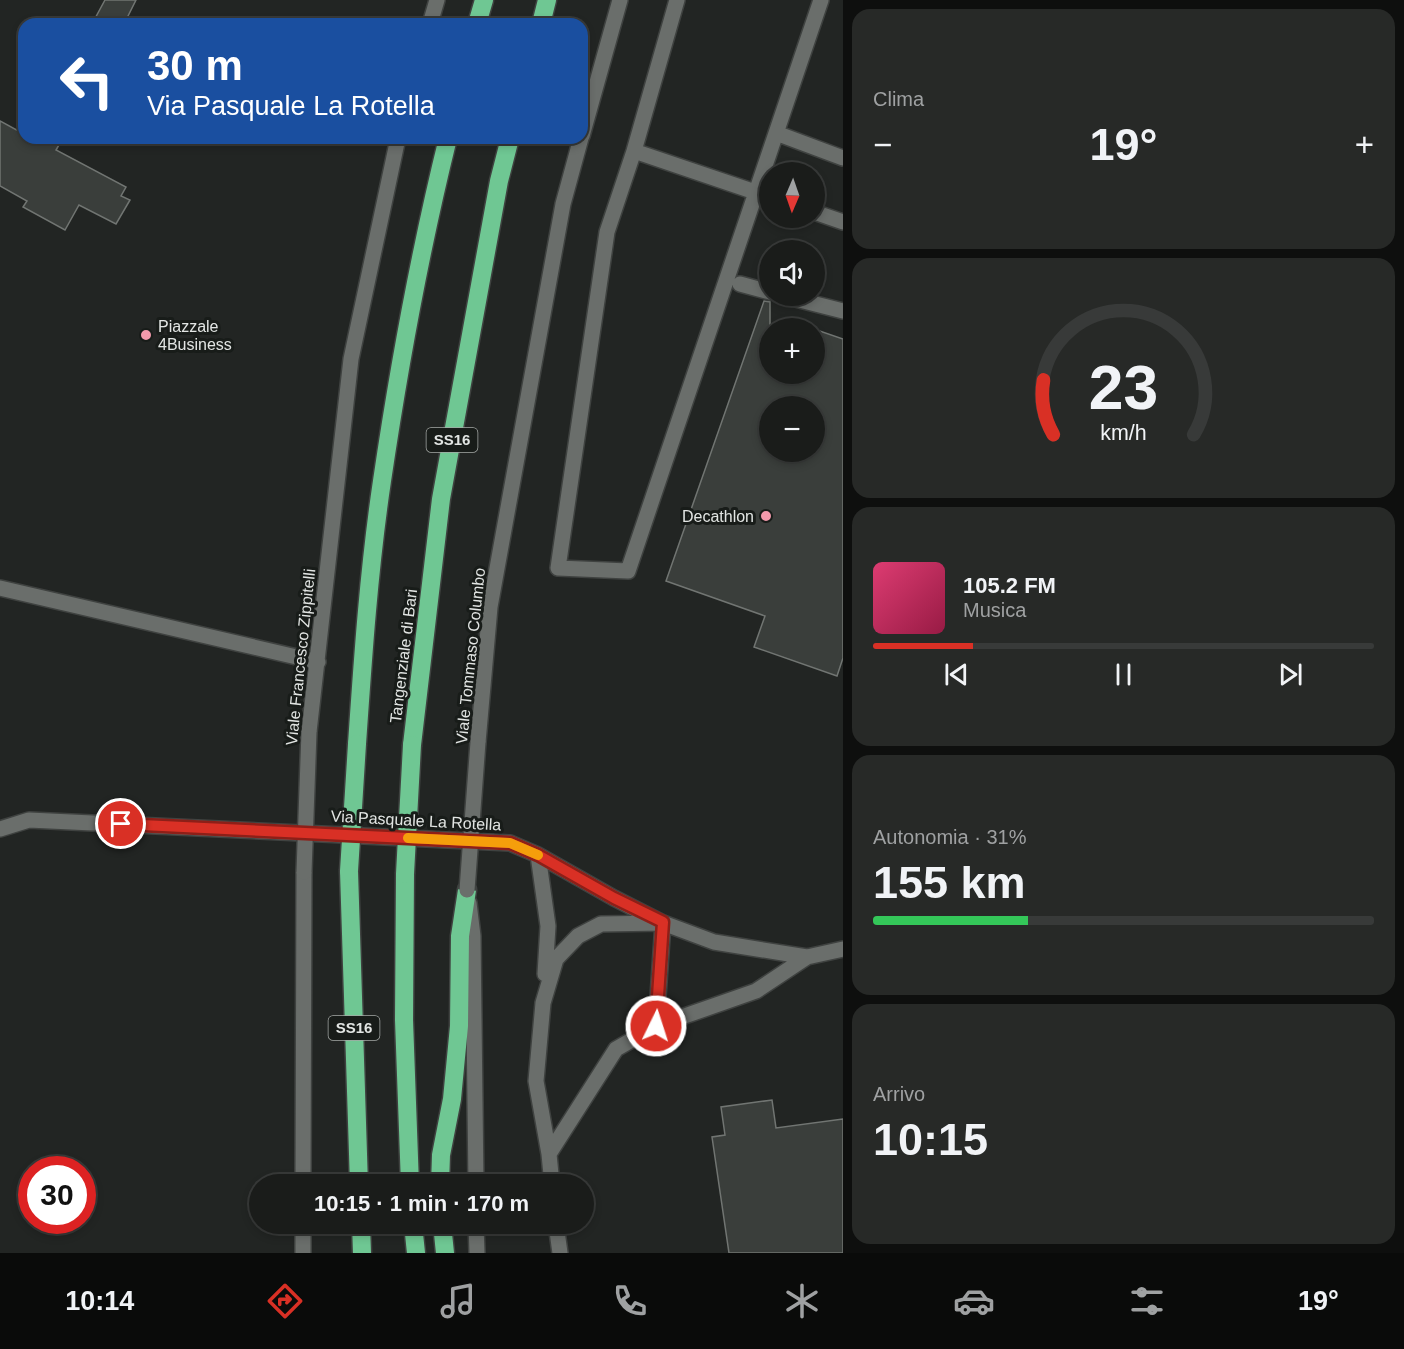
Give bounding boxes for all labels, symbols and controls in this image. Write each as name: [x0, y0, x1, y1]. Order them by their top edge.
icon: left: [48, 42, 126, 120]
text: 30 m: [147, 42, 243, 89]
text: Clima: [873, 88, 924, 110]
text: Via Pasquale La Rotella: [147, 91, 435, 121]
text: 19°: [1089, 119, 1158, 170]
text: −: [873, 126, 892, 163]
text: +: [1355, 126, 1374, 163]
north arrow: [759, 162, 825, 228]
map controls: [759, 162, 825, 462]
button: sound: [759, 240, 825, 306]
place label: Piazzale 4Business: [158, 318, 232, 353]
button: +: [759, 318, 825, 384]
marker: Piazzale 4Business: [139, 328, 153, 342]
text: 23: [1089, 353, 1158, 422]
button: −: [759, 396, 825, 462]
text: km/h: [1100, 421, 1147, 445]
road number: SS16: [426, 428, 478, 452]
place label: Decathlon: [682, 508, 754, 525]
marker: Decathlon: [759, 509, 773, 523]
street label: Viale Tommaso Columbo: [453, 567, 488, 745]
street label: Viale Francesco Zippitelli: [283, 568, 318, 746]
text: 105.2 FM: [963, 573, 1056, 598]
street label: Tangenziale di Bari: [387, 588, 420, 724]
text: Musica: [963, 599, 1026, 621]
icon: previous: [940, 658, 973, 691]
icon: pause: [1107, 658, 1140, 691]
icon: next: [1274, 658, 1307, 691]
pin: [95, 798, 146, 849]
icon: arrive: [104, 807, 137, 840]
street label: Via Pasquale La Rotella: [330, 808, 502, 833]
text: Autonomia · 31%: [873, 826, 1026, 848]
text: 155 km: [873, 857, 1026, 908]
position arrow: [624, 994, 688, 1058]
road number: SS16: [328, 1016, 380, 1040]
text: Arrivo: [873, 1083, 925, 1105]
text: 10:15: [873, 1114, 988, 1165]
speed limit sign: 30: [18, 1156, 96, 1234]
text: 10:15 · 1 min · 170 m: [314, 1191, 529, 1216]
icon: directions: [264, 1280, 306, 1322]
icon: music: [437, 1280, 479, 1322]
icon: phone: [609, 1280, 651, 1322]
icon: climate: [781, 1280, 823, 1322]
icon: car: [953, 1280, 995, 1322]
icon: filters: [1126, 1280, 1168, 1322]
text: 10:14: [65, 1286, 134, 1316]
text: 19°: [1298, 1286, 1339, 1316]

